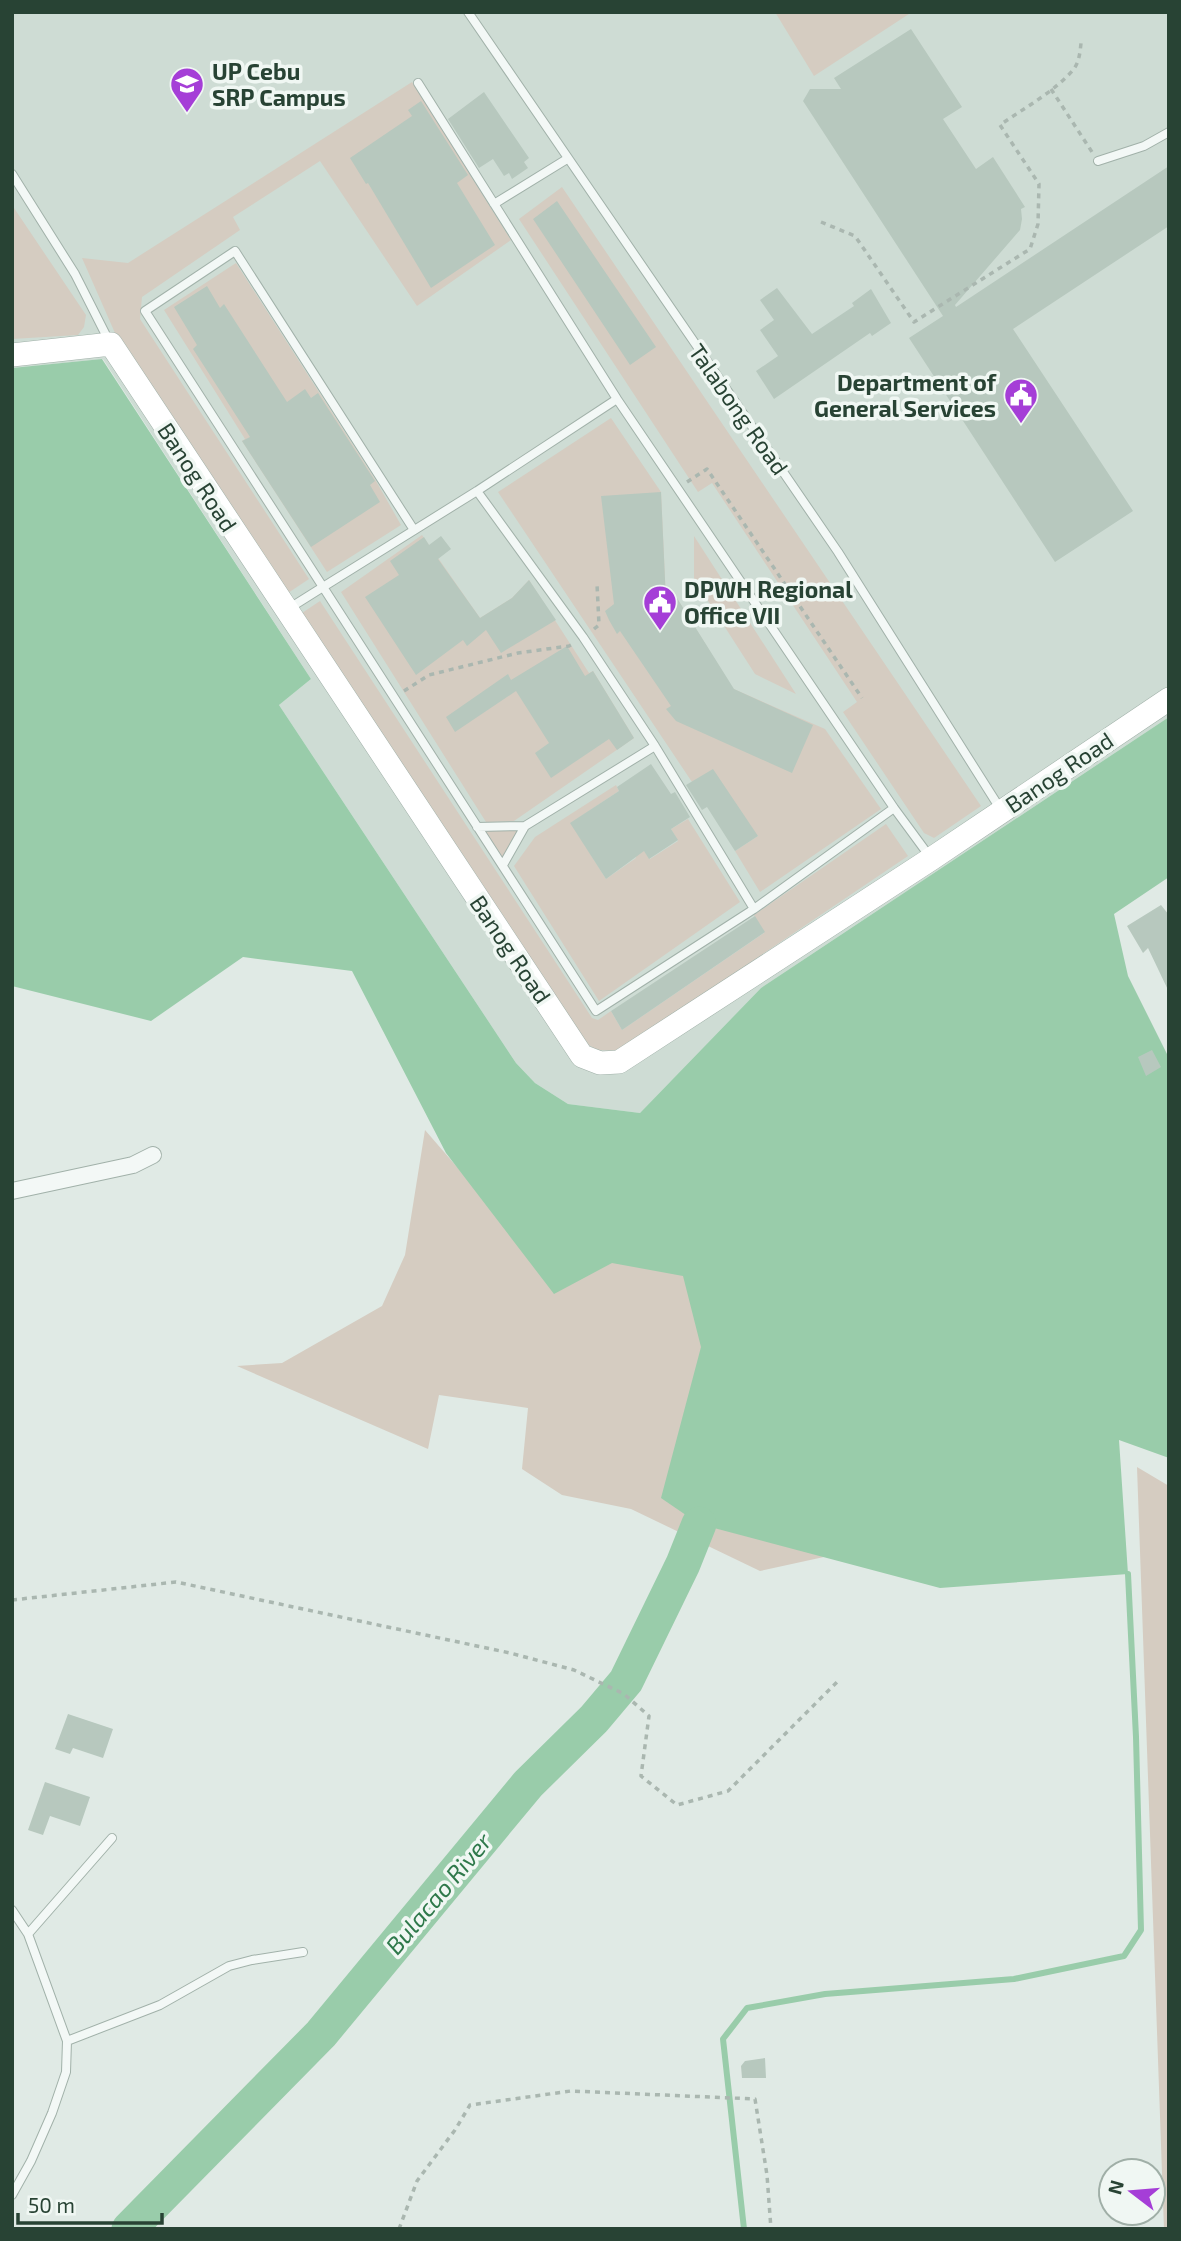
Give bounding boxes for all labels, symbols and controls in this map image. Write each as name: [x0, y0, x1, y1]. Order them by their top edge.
place label: UP Cebu SRP Campus: [212, 57, 346, 111]
school or university icon: UP Cebu SRP Campus: [168, 65, 206, 114]
street label: Talabong Road: [683, 338, 795, 480]
place label: Department of General Services: [814, 368, 997, 422]
public building icon: Department of General Services: [1002, 376, 1040, 425]
street label: Banog Road: [152, 417, 244, 537]
place label: DPWH Regional Office VII: [684, 575, 853, 629]
public building icon: DPWH Regional Office VII: [641, 583, 679, 632]
street label: Banog Road: [1000, 726, 1118, 818]
street label: Banog Road: [465, 890, 557, 1008]
water label: Bulacao River: [379, 1826, 497, 1959]
north arrow: [1097, 2157, 1167, 2227]
text: N: [1102, 2177, 1128, 2197]
scale bar: [18, 2182, 161, 2226]
text: 50 m: [28, 2192, 75, 2217]

